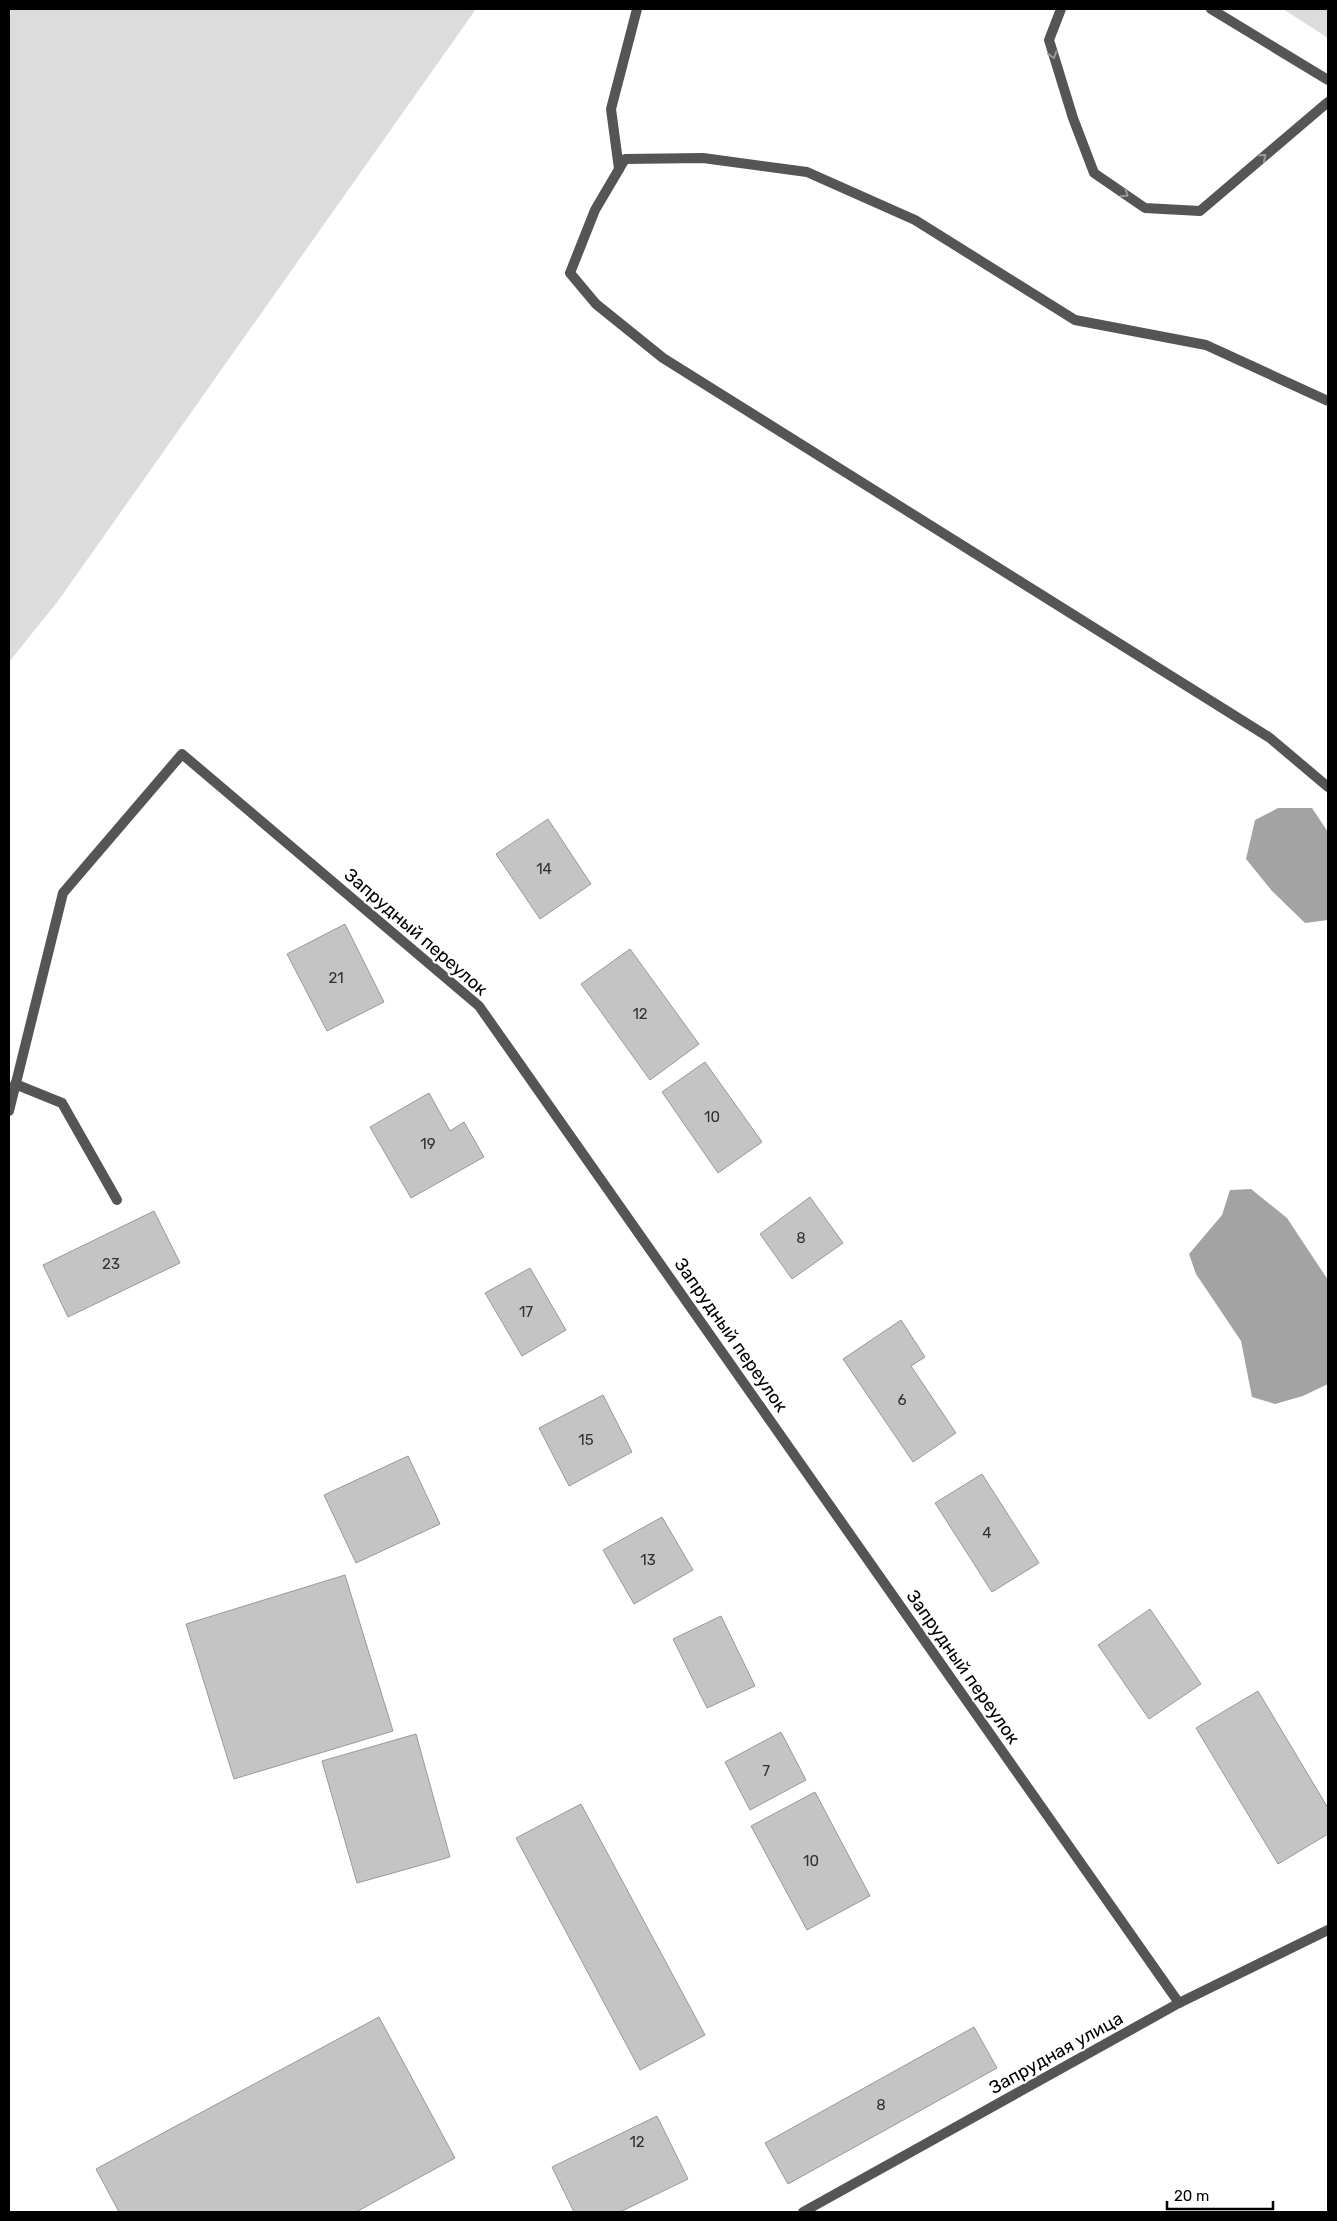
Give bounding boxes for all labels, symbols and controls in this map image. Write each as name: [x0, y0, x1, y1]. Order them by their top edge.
one-way arrow: [1048, 50, 1058, 58]
one-way arrow: [1258, 154, 1267, 163]
one-way arrow: [1119, 188, 1129, 197]
house number: 14: [536, 860, 552, 878]
street label: Запрудный переулок: [340, 864, 492, 1000]
house number: 21: [328, 969, 344, 987]
house number: 12: [632, 1005, 648, 1023]
house number: 10: [704, 1108, 720, 1126]
house number: 19: [420, 1135, 436, 1153]
house number: 8: [796, 1229, 806, 1247]
street label: Запрудный переулок: [670, 1254, 793, 1416]
house number: 23: [102, 1255, 120, 1273]
house number: 17: [519, 1303, 533, 1321]
house number: 6: [897, 1391, 907, 1409]
house number: 15: [578, 1431, 594, 1449]
house number: 4: [982, 1524, 992, 1542]
house number: 13: [640, 1551, 656, 1569]
street label: Запрудный переулок: [902, 1586, 1025, 1748]
house number: 7: [762, 1762, 770, 1780]
house number: 10: [803, 1852, 819, 1870]
street label: Запрудная улица: [985, 2007, 1127, 2099]
house number: 8: [876, 2096, 886, 2114]
house number: 12: [629, 2133, 645, 2151]
scale bar: [1167, 2178, 1273, 2210]
text: 20 m: [1174, 2187, 1209, 2205]

